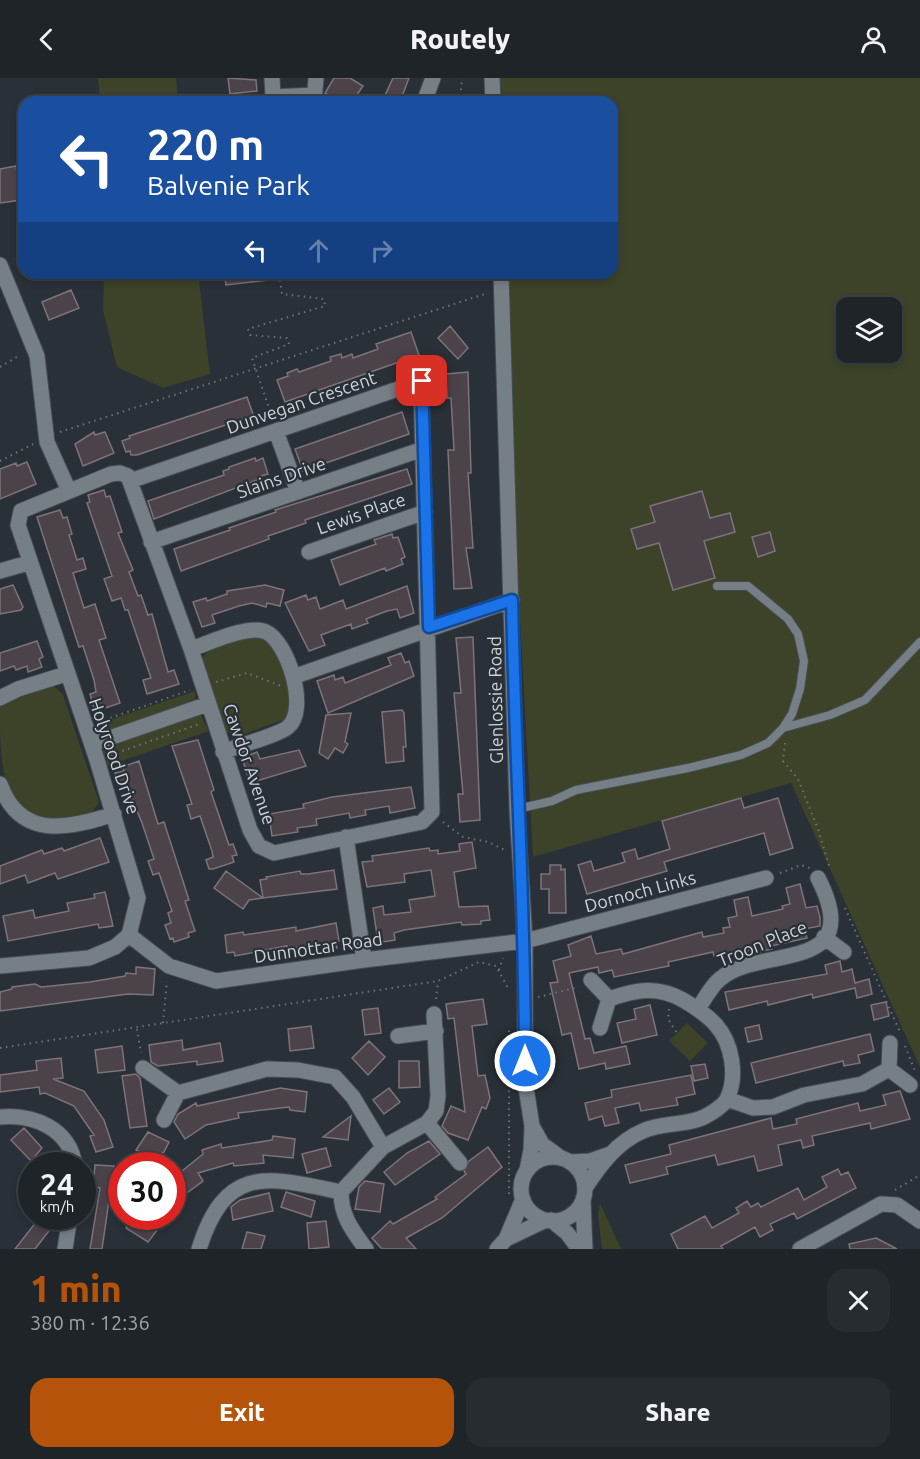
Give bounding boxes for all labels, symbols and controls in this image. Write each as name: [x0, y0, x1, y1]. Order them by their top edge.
icon: back: [30, 23, 63, 56]
icon: person: [857, 23, 890, 56]
text: Routely: [410, 24, 510, 54]
icon: left: [48, 120, 126, 198]
text: 220 m: [147, 121, 264, 168]
text: Balvenie Park: [147, 170, 310, 200]
icon: left: [239, 234, 272, 267]
icon: ahead: [302, 234, 335, 267]
icon: right: [365, 234, 398, 267]
map controls: [836, 297, 902, 363]
button: layers: [836, 297, 902, 363]
pin: [396, 355, 447, 406]
icon: arrive: [405, 364, 438, 397]
street label: Dunvegan Crescent: [223, 367, 379, 437]
street label: Slains Drive: [234, 452, 328, 502]
street label: Lewis Place: [314, 489, 408, 537]
street label: Glenlossie Road: [484, 636, 506, 764]
street label: Holyrood Drive: [86, 695, 144, 817]
street label: Cawdor Avenue: [220, 701, 280, 827]
street label: Dornoch Links: [582, 866, 698, 915]
street label: Troon Place: [714, 916, 810, 970]
street label: Dunnottar Road: [252, 928, 384, 966]
position arrow: [493, 1029, 557, 1093]
speed limit sign: 30: [108, 1152, 186, 1230]
text: 24: [40, 1167, 74, 1201]
text: km/h: [40, 1198, 74, 1215]
text: 1 min: [30, 1268, 122, 1309]
button: close: [827, 1269, 890, 1332]
text: 380 m · 12:36: [30, 1311, 150, 1334]
button: Exit: [30, 1378, 454, 1447]
button: Share: [466, 1378, 890, 1447]

